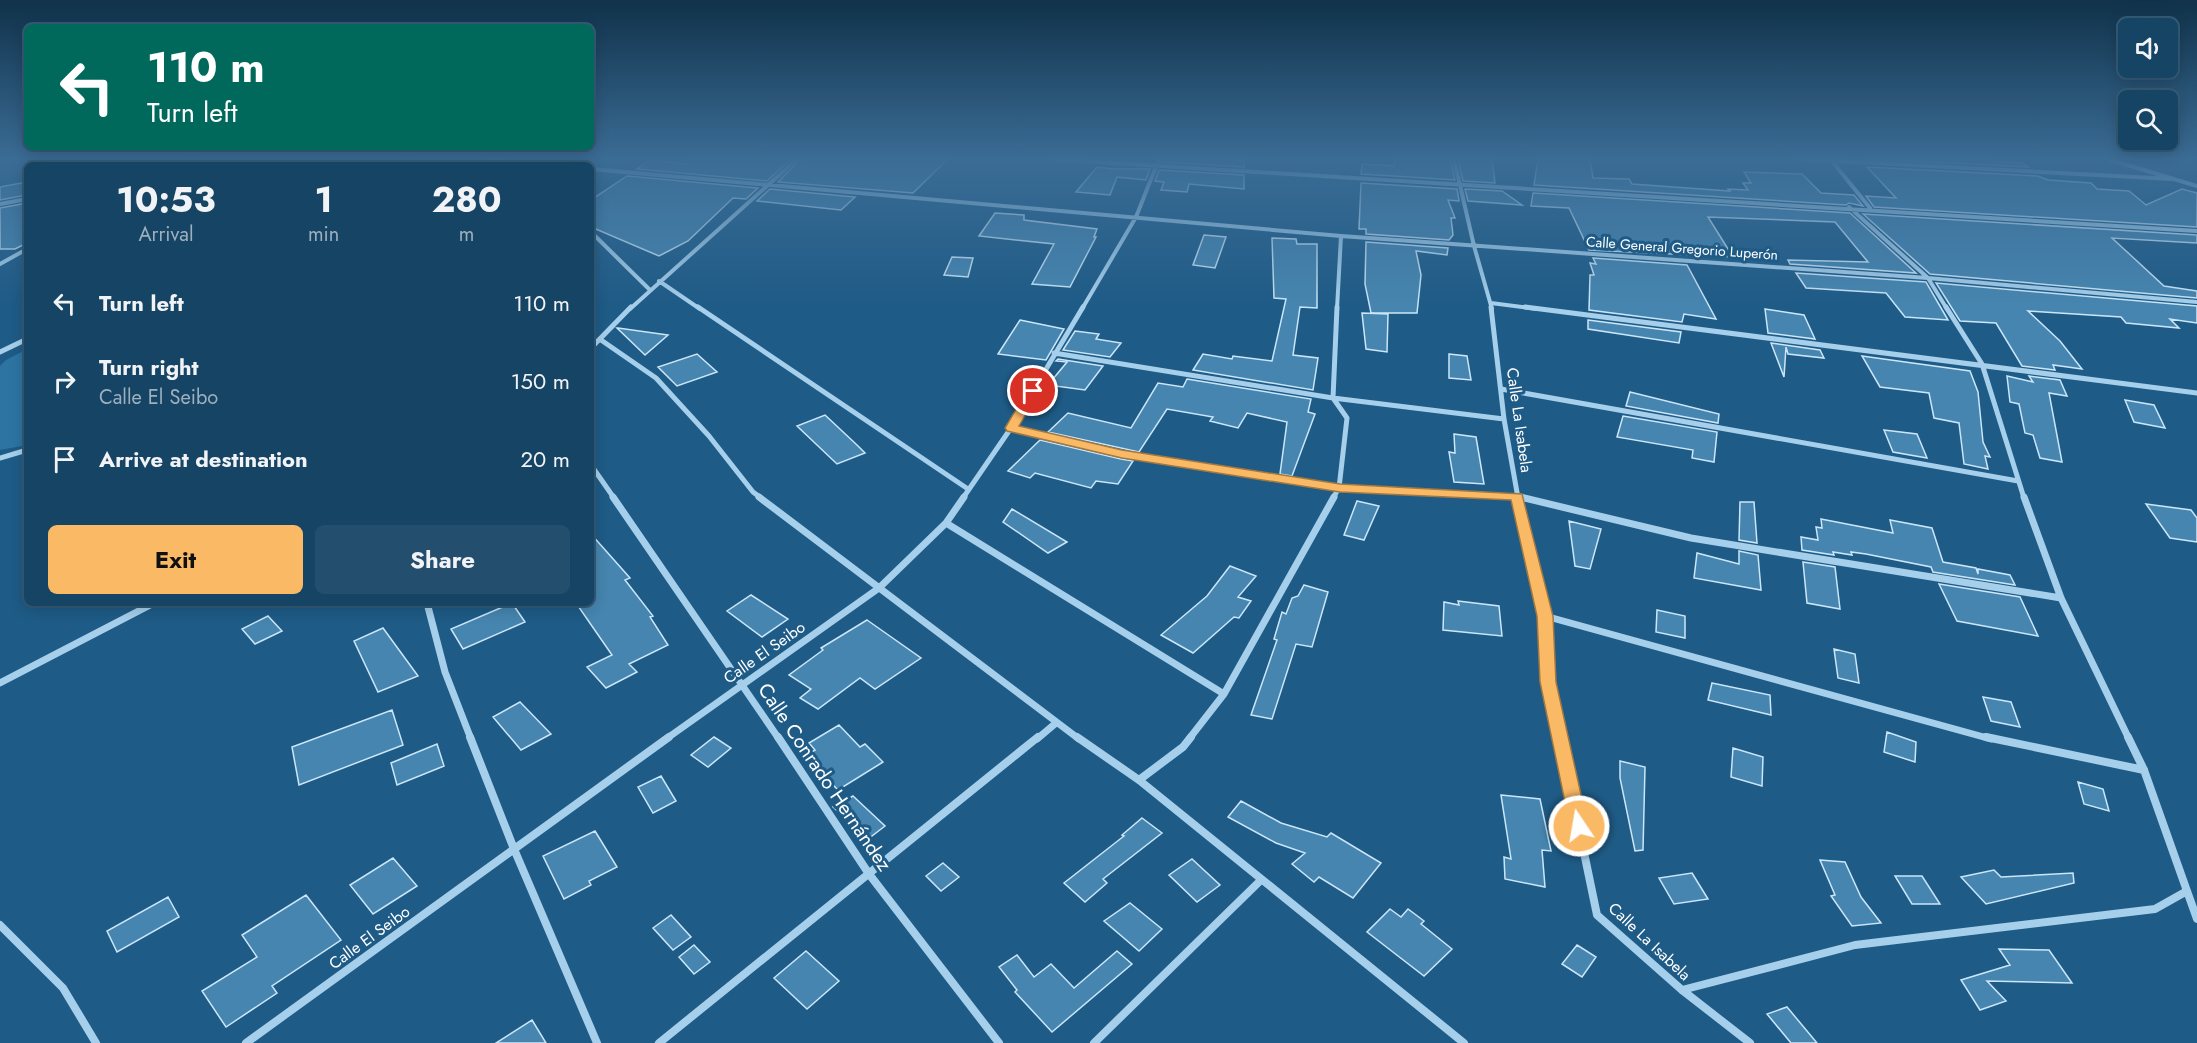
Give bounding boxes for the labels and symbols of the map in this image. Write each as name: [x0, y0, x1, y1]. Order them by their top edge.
street label: Calle General Gregorio Luperón: [1585, 231, 1779, 265]
pin: [1007, 365, 1058, 416]
street label: Calle La Isabela: [1501, 366, 1538, 474]
street label: Calle El Seibo: [719, 615, 810, 689]
street label: Calle Conrado Hernández: [751, 677, 899, 877]
position arrow: [1547, 794, 1611, 858]
street label: Calle La Isabela: [1603, 897, 1696, 986]
street label: Calle El Seibo: [324, 900, 415, 975]

